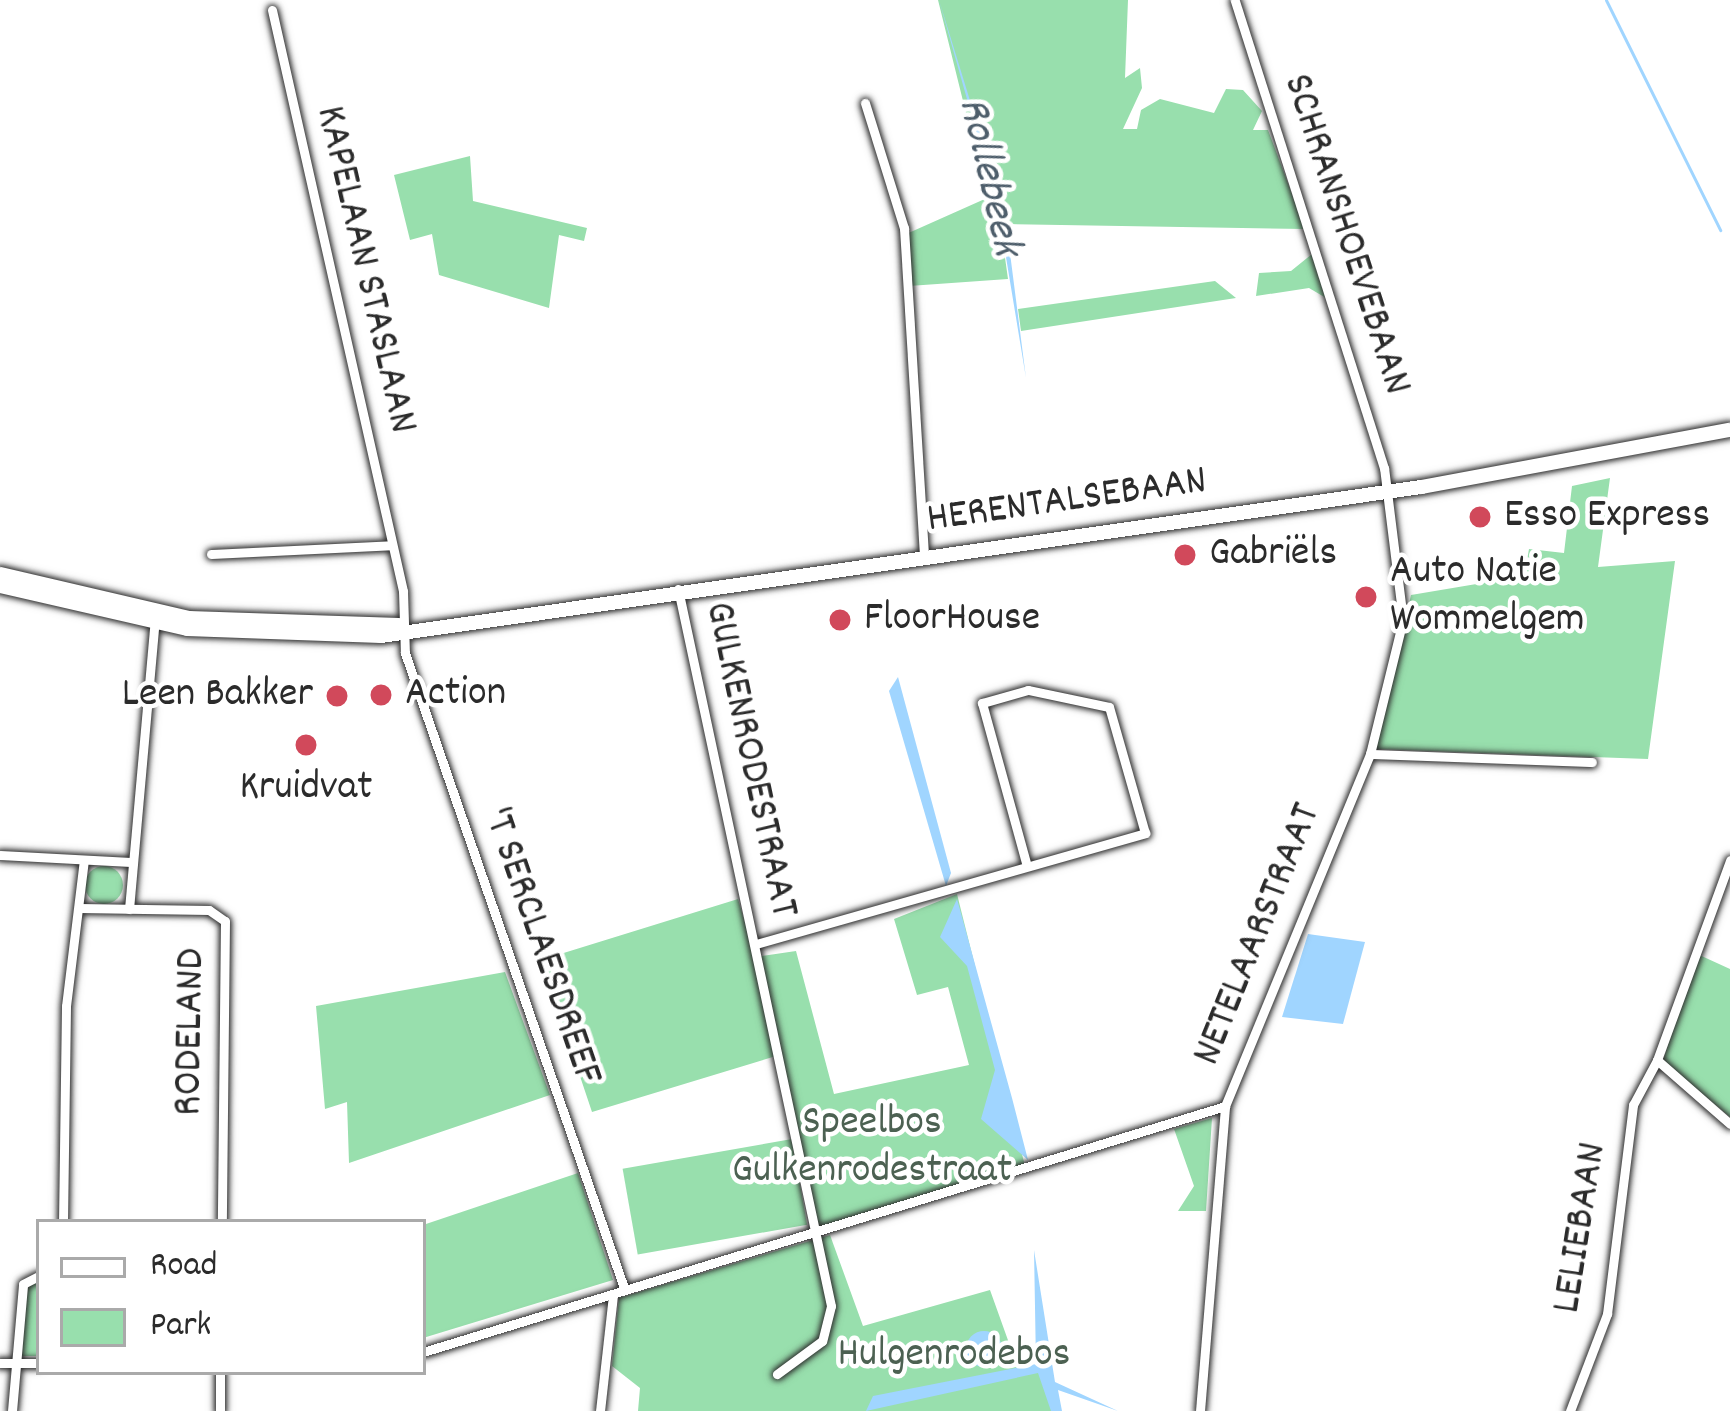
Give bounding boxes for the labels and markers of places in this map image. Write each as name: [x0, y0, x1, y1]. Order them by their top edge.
place label: Esso Express: [1504, 492, 1710, 542]
marker: Esso Express: [1467, 504, 1493, 530]
place label: Gabriëls: [1209, 530, 1337, 580]
marker: Gabriëls: [1172, 542, 1198, 568]
place label: Auto Natie Wommelgem: [1390, 548, 1585, 646]
marker: Auto Natie Wommelgem: [1353, 584, 1379, 610]
place label: FloorHouse: [864, 595, 1040, 645]
marker: FloorHouse: [827, 607, 853, 633]
place label: Action: [405, 670, 506, 720]
place label: Leen Bakker: [122, 671, 313, 721]
marker: Action: [368, 682, 394, 708]
marker: Leen Bakker: [324, 683, 350, 709]
marker: Kruidvat: [293, 732, 319, 758]
place label: Kruidvat: [239, 764, 373, 814]

